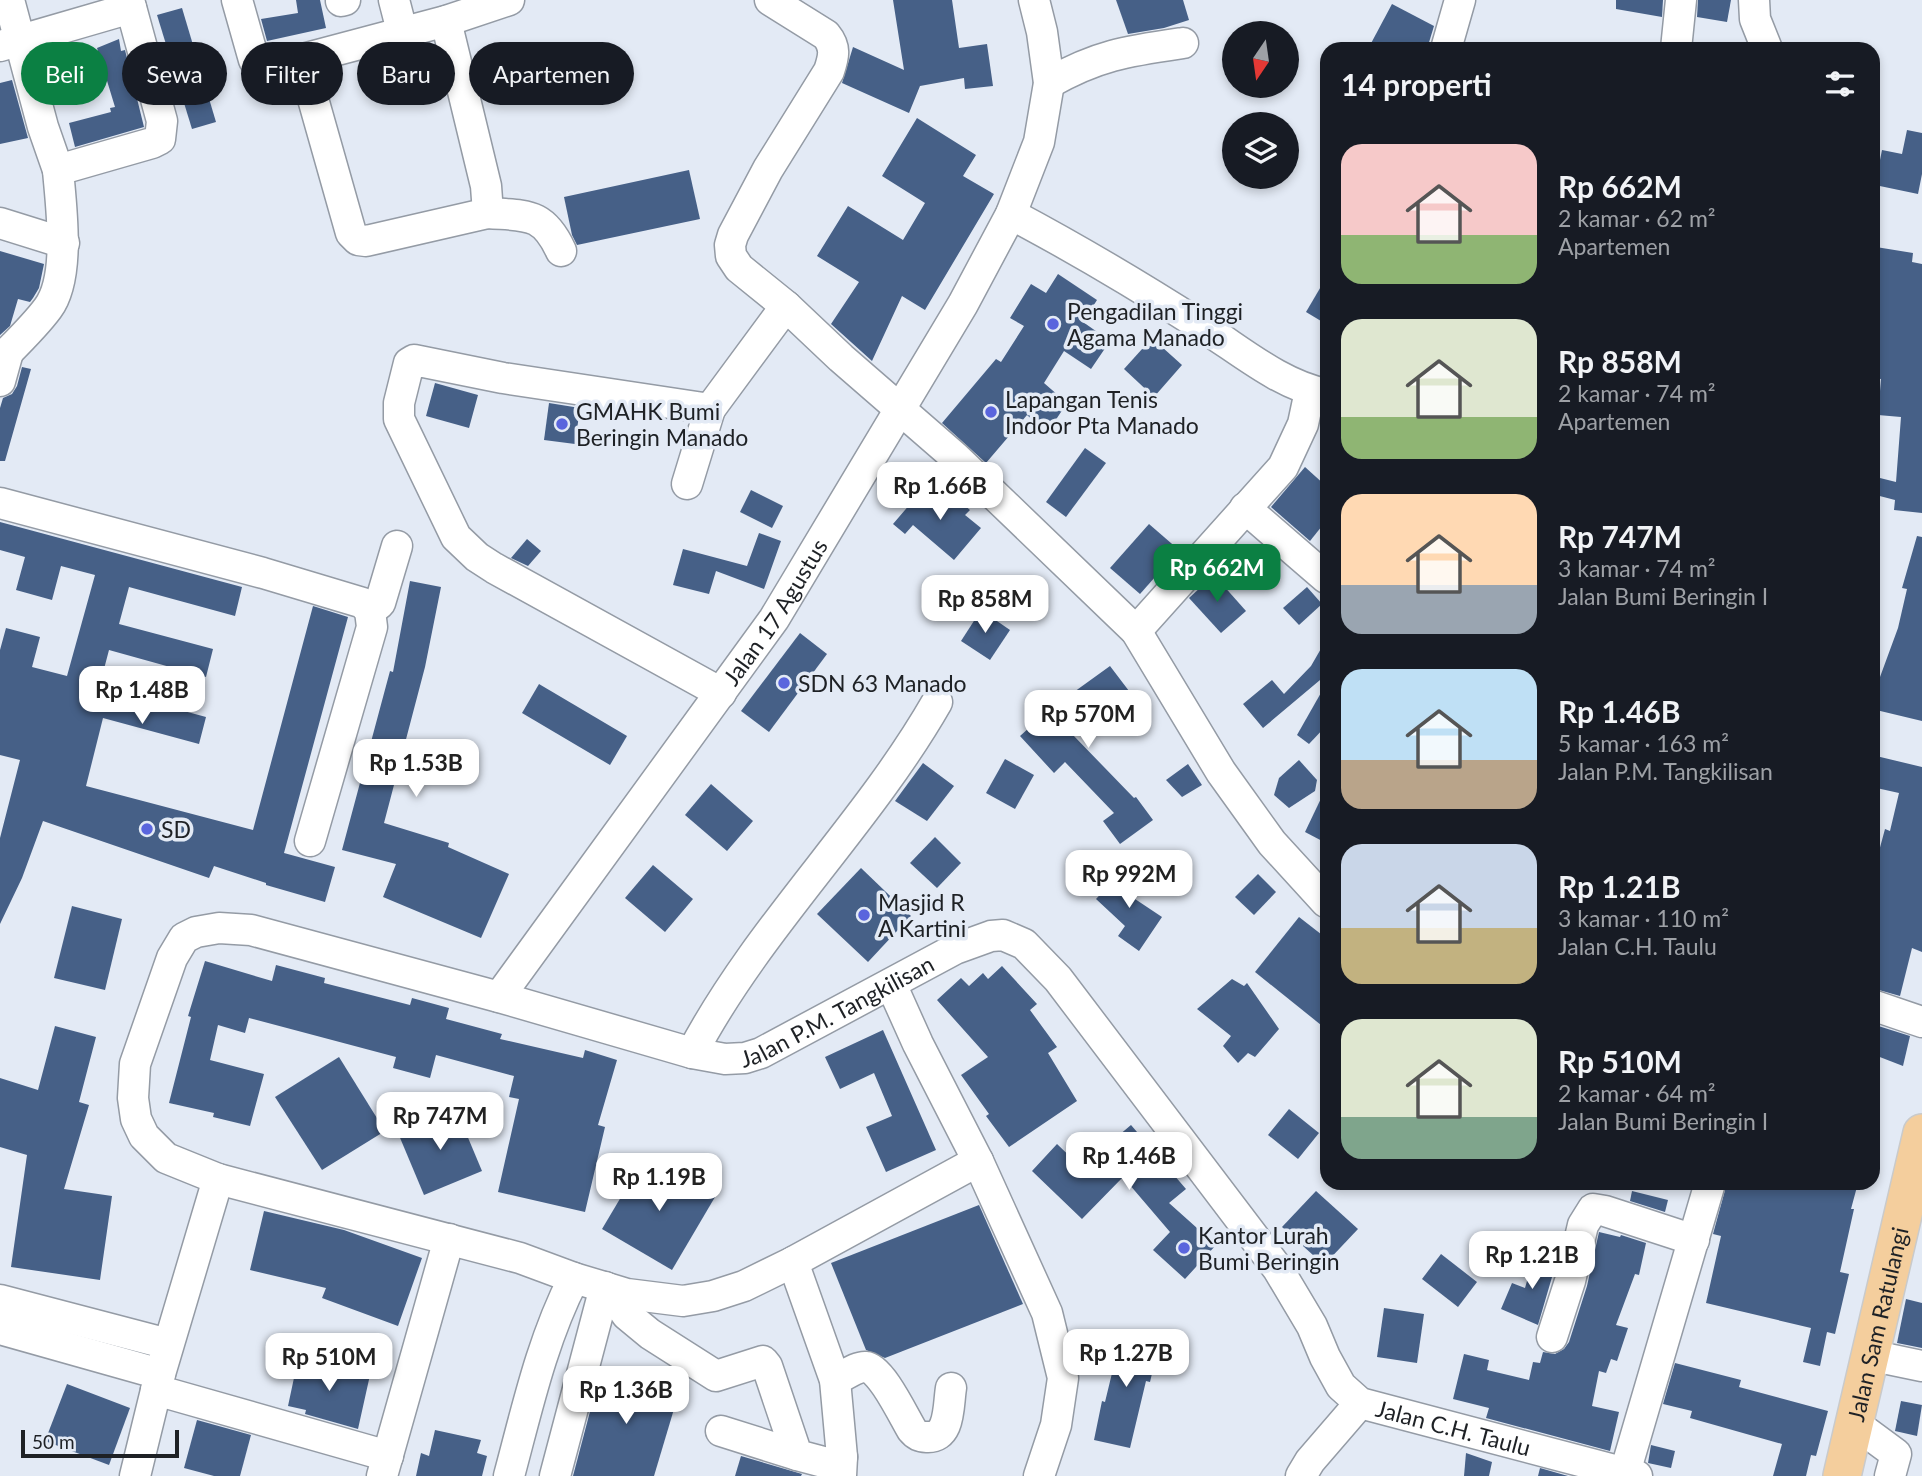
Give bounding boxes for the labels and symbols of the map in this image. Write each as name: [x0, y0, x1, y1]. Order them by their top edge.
north arrow: [1222, 21, 1298, 98]
place label: Pengadilan Tinggi Agama Manado: [1067, 297, 1243, 351]
marker: Pengadilan Tinggi Agama Manado: [1045, 316, 1061, 332]
place label: Lapangan Tenis Indoor Pta Manado: [1005, 385, 1199, 439]
place label: GMAHK Bumi Beringin Manado: [576, 397, 748, 451]
marker: Lapangan Tenis Indoor Pta Manado: [983, 404, 999, 420]
marker: GMAHK Bumi Beringin Manado: [554, 416, 570, 432]
pin: Rp 1.66B: [868, 462, 1012, 522]
street label: Jalan 17 Agustus: [717, 533, 833, 690]
pin: Rp 662M: [1152, 544, 1282, 604]
pin: Rp 858M: [920, 576, 1050, 635]
pin: Rp 1.48B: [70, 666, 214, 726]
place label: SDN 63 Manado: [798, 669, 967, 697]
marker: SDN 63 Manado: [776, 675, 792, 691]
pin: Rp 570M: [1023, 690, 1153, 750]
pin: Rp 1.53B: [344, 740, 488, 799]
place label: SD: [161, 815, 191, 843]
marker: SD: [139, 821, 155, 837]
pin: Rp 992M: [1064, 850, 1194, 910]
place label: Masjid R A Kartini: [878, 888, 966, 942]
marker: Masjid R A Kartini: [856, 907, 872, 923]
street label: Jalan P.M. Tangkilisan: [737, 949, 938, 1073]
pin: Rp 747M: [375, 1092, 505, 1152]
pin: Rp 1.46B: [1057, 1132, 1201, 1192]
pin: Rp 1.19B: [587, 1154, 731, 1213]
place label: Kantor Lurah Bumi Beringin: [1198, 1221, 1340, 1275]
street label: Jalan Sam Ratulangi: [1841, 1224, 1914, 1424]
pin: Rp 1.21B: [1460, 1232, 1604, 1291]
marker: Kantor Lurah Bumi Beringin: [1176, 1240, 1192, 1256]
pin: Rp 1.27B: [1054, 1330, 1198, 1389]
pin: Rp 510M: [264, 1334, 394, 1393]
pin: Rp 1.36B: [554, 1366, 698, 1426]
street label: Jalan C.H. Taulu: [1373, 1394, 1534, 1461]
scale bar: [21, 1427, 178, 1459]

